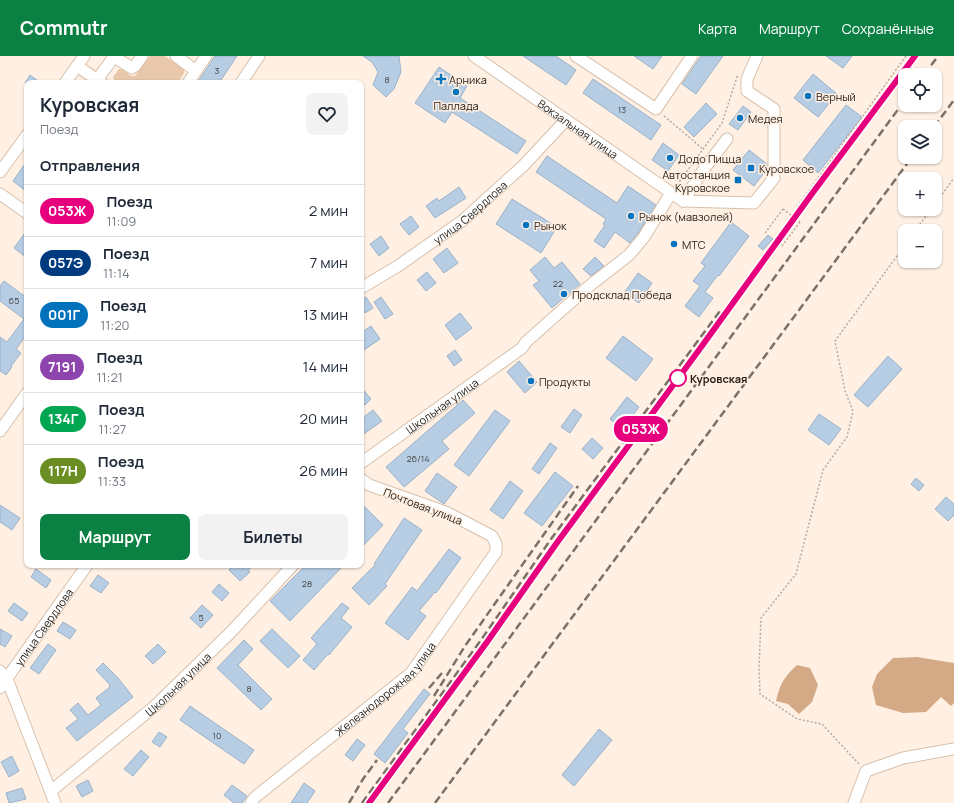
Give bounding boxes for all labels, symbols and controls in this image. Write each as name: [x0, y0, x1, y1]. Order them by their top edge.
text: Commutr: [20, 15, 108, 41]
text: Карта: [698, 19, 737, 38]
text: Маршрут: [759, 19, 820, 38]
text: Сохранённые: [842, 19, 934, 38]
house number: 3: [215, 64, 220, 77]
map controls: [898, 68, 942, 268]
button: locate: [898, 68, 942, 112]
place label: Арника: [449, 72, 487, 87]
house number: 8: [384, 73, 390, 86]
marker: Арника: [436, 74, 446, 84]
marker: Паллада: [451, 87, 461, 97]
place label: Верный: [816, 89, 856, 104]
marker: Верный: [803, 91, 813, 101]
text: Куровская: [40, 92, 139, 118]
button: heart: [306, 93, 348, 135]
street label: Вокзальная улица: [535, 95, 621, 162]
place label: Паллада: [433, 98, 479, 113]
house number: 13: [618, 103, 626, 116]
place label: Медея: [748, 111, 783, 126]
marker: Медея: [735, 113, 745, 123]
text: Поезд: [40, 120, 78, 138]
button: layers: [898, 120, 942, 164]
place label: Додо Пицца: [678, 151, 741, 166]
marker: Додо Пицца: [665, 153, 675, 163]
text: Отправления: [40, 155, 140, 176]
place label: Куровское: [759, 161, 815, 176]
marker: Куровское: [746, 163, 756, 173]
place label: Автостанция Куровское: [662, 167, 731, 195]
button: +: [898, 172, 942, 216]
marker: Автостанция Куровское: [733, 175, 743, 185]
street label: улица Свердлова: [430, 177, 510, 247]
text: Поезд: [106, 191, 153, 212]
text: 2 мин: [309, 200, 348, 221]
text: 053Ж: [48, 201, 86, 220]
place label: Рынок (мавзолей): [639, 209, 734, 224]
marker: Рынок (мавзолей): [626, 211, 636, 221]
text: 11:09: [106, 212, 136, 230]
place label: Рынок: [534, 218, 567, 233]
marker: Рынок: [521, 220, 531, 230]
button: −: [898, 224, 942, 268]
place label: МТС: [682, 237, 706, 252]
marker: МТС: [669, 239, 679, 249]
text: Поезд: [103, 243, 149, 264]
text: 7 мин: [310, 252, 348, 273]
text: 057Э: [48, 253, 83, 272]
text: 11:14: [103, 264, 130, 282]
house number: 22: [553, 277, 563, 290]
place label: Продсклад Победа: [572, 287, 672, 302]
marker: Продсклад Победа: [559, 289, 569, 299]
house number: 65: [9, 294, 19, 307]
text: Поезд: [100, 295, 146, 316]
text: 13 мин: [303, 304, 348, 325]
text: 001Г: [48, 305, 80, 324]
text: 11:20: [100, 316, 130, 334]
text: Поезд: [96, 347, 143, 368]
text: 14 мин: [303, 356, 348, 377]
text: 7191: [48, 357, 76, 376]
text: 11:21: [96, 368, 123, 386]
marker: Куровская: [669, 369, 687, 387]
place label: Куровская: [690, 371, 748, 386]
street label: Школьная улица: [402, 374, 481, 437]
place label: Продукты: [539, 374, 590, 389]
marker: Продукты: [526, 376, 536, 386]
text: Поезд: [98, 399, 145, 420]
text: 20 мин: [300, 408, 348, 429]
text: 134Г: [48, 409, 78, 428]
line badge: 053Ж: [613, 416, 669, 442]
text: 053Ж: [622, 419, 660, 438]
text: 11:27: [98, 420, 126, 438]
text: Поезд: [98, 451, 144, 472]
house number: 26/14: [406, 452, 430, 465]
text: 26 мин: [299, 460, 348, 481]
text: 117Н: [48, 461, 78, 480]
text: 11:33: [98, 472, 126, 490]
street label: Почтовая улица: [381, 484, 465, 528]
button: Маршрут: [40, 514, 190, 560]
button: Билеты: [198, 514, 348, 560]
house number: 28: [302, 577, 312, 590]
street label: улица Свердлова: [11, 585, 76, 668]
house number: 5: [198, 611, 204, 624]
street label: Железнодорожная улица: [331, 638, 438, 739]
street label: Школьная улица: [142, 649, 214, 719]
house number: 8: [246, 682, 252, 695]
house number: 10: [213, 729, 222, 742]

